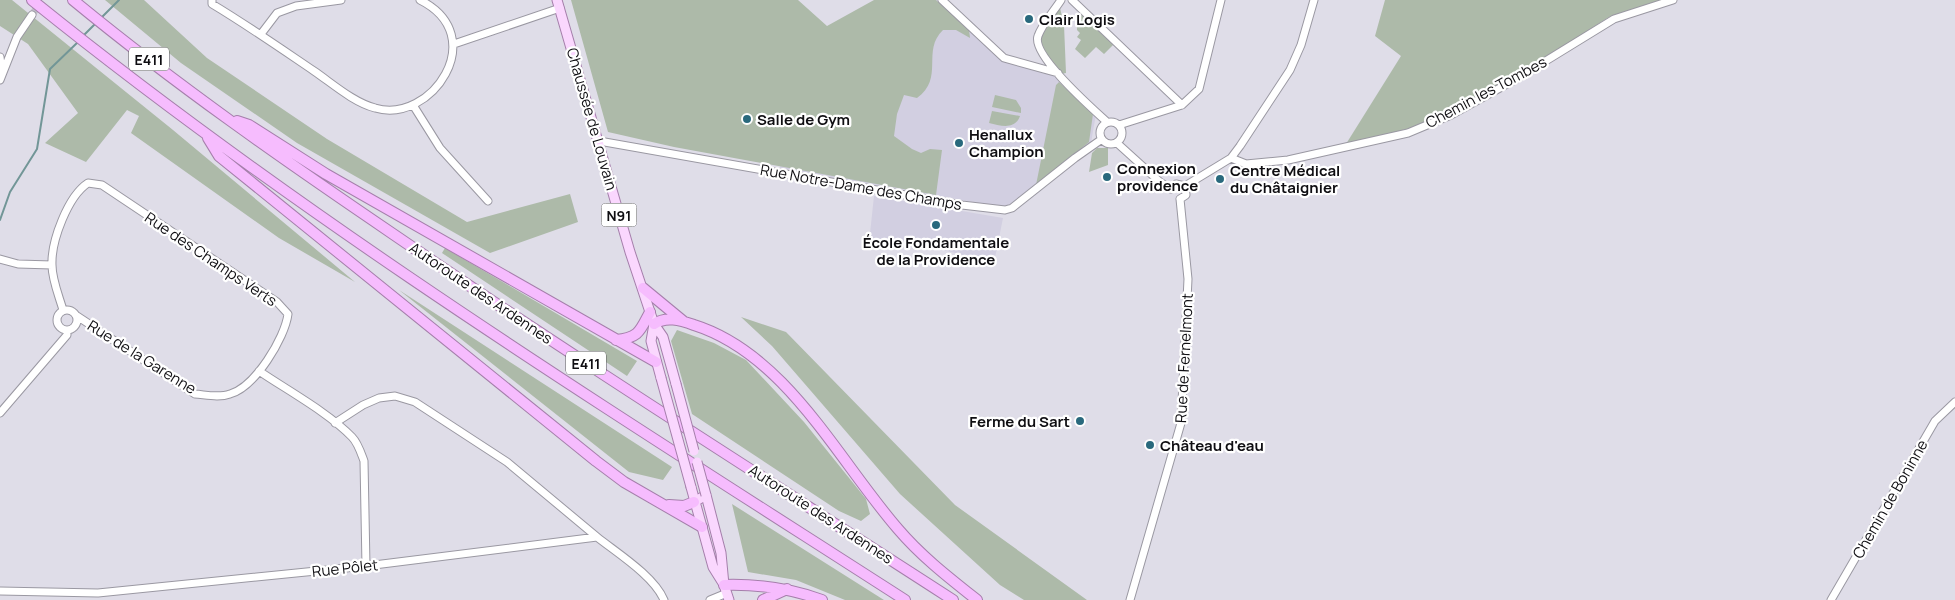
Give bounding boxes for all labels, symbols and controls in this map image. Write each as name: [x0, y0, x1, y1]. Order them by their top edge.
place label: Clair Logis: [1039, 9, 1115, 30]
marker: Clair Logis: [1023, 13, 1035, 25]
street label: Chaussée de Louvain: [562, 45, 622, 193]
road number: E411: [129, 48, 169, 70]
street label: Chemin les Tombes: [1422, 51, 1550, 133]
place label: Salle de Gym: [757, 109, 850, 130]
marker: Salle de Gym: [741, 113, 753, 125]
place label: Henallux Champion: [969, 124, 1044, 162]
marker: Henallux Champion: [953, 137, 965, 149]
place label: Connexion providence: [1117, 158, 1198, 196]
street label: Rue Notre-Dame des Champs: [759, 159, 964, 215]
place label: Centre Médical du Châtaignier: [1230, 160, 1340, 198]
marker: Connexion providence: [1101, 171, 1113, 183]
marker: Centre Médical du Châtaignier: [1214, 173, 1226, 185]
road number: N91: [602, 204, 636, 226]
street label: Rue des Champs Verts: [141, 207, 281, 311]
marker: École Fondamentale de la Providence: [930, 219, 942, 231]
place label: École Fondamentale de la Providence: [863, 232, 1009, 270]
street label: Autoroute des Ardennes: [405, 237, 557, 349]
street label: Rue de Fernelmont: [1170, 293, 1198, 423]
street label: Rue de la Garenne: [83, 315, 201, 399]
road number: E411: [566, 352, 606, 374]
place label: Ferme du Sart: [969, 411, 1070, 432]
marker: Ferme du Sart: [1074, 415, 1086, 427]
place label: Château d'eau: [1160, 435, 1264, 456]
street label: Chemin de Boninne: [1847, 436, 1933, 562]
marker: Château d'eau: [1144, 439, 1156, 451]
street label: Autoroute des Ardennes: [745, 459, 898, 569]
street label: Rue Pôlet: [311, 554, 379, 582]

